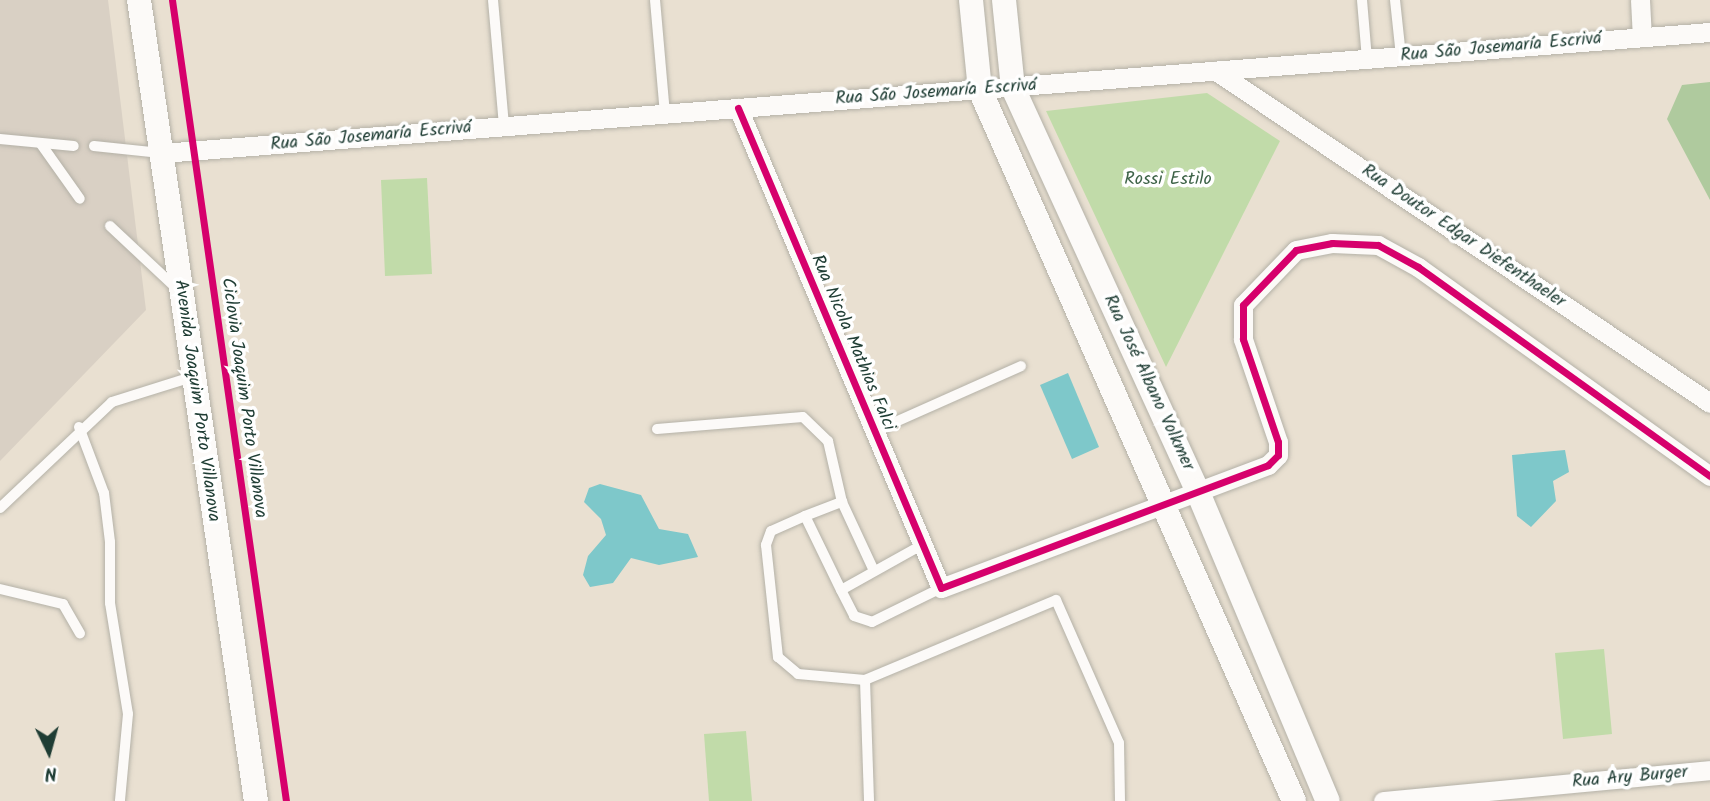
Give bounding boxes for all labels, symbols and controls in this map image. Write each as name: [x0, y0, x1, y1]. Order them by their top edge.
street label: Rua São Josemaría Escrivá: [1400, 28, 1602, 68]
street label: Rua São Josemaría Escrivá: [835, 75, 1037, 111]
street label: Rua São Josemaría Escrivá: [270, 117, 472, 157]
street label: Rua Doutor Edgar Diefenthaeler: [1357, 161, 1569, 313]
park label: Rossi Estilo: [1124, 169, 1212, 191]
street label: Rua Nicola Mathias Falci: [805, 252, 899, 434]
street label: Ciclovia Joaquim Porto Villanova: [215, 277, 271, 519]
street label: Avenida Joaquim Porto Villanova: [168, 279, 224, 523]
street label: Rua José Albano Volkmer: [1098, 292, 1198, 474]
north arrow: [14, 717, 84, 787]
text: N: [44, 757, 58, 788]
street label: Rua Ary Burger: [1571, 762, 1689, 794]

